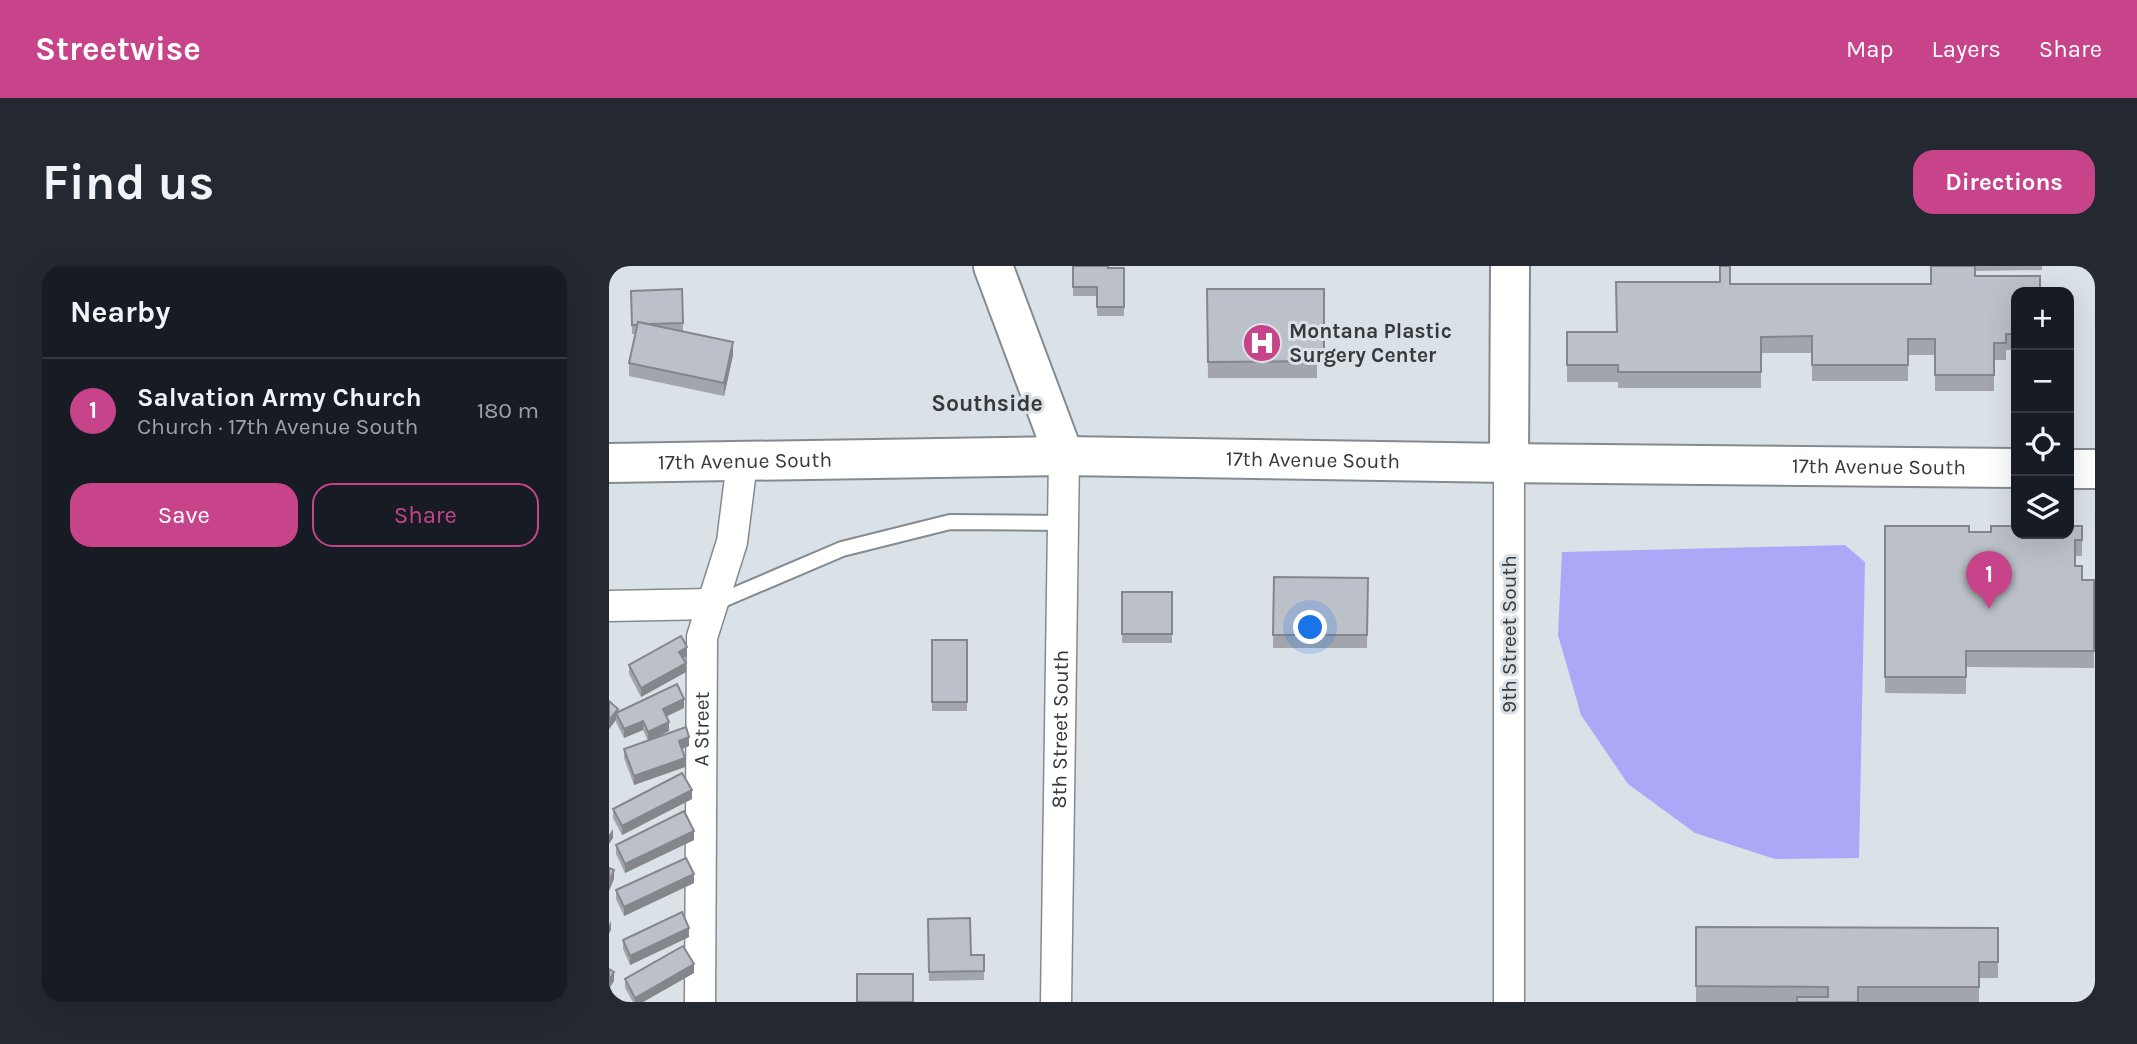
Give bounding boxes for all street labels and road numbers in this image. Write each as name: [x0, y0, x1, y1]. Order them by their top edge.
street label: 17th Avenue South: [1226, 447, 1400, 473]
street label: 17th Avenue South: [658, 448, 832, 474]
street label: 17th Avenue South: [1792, 454, 1966, 480]
street label: 9th Street South: [1497, 555, 1521, 713]
street label: 8th Street South: [1047, 650, 1073, 809]
street label: A Street: [689, 691, 714, 766]

